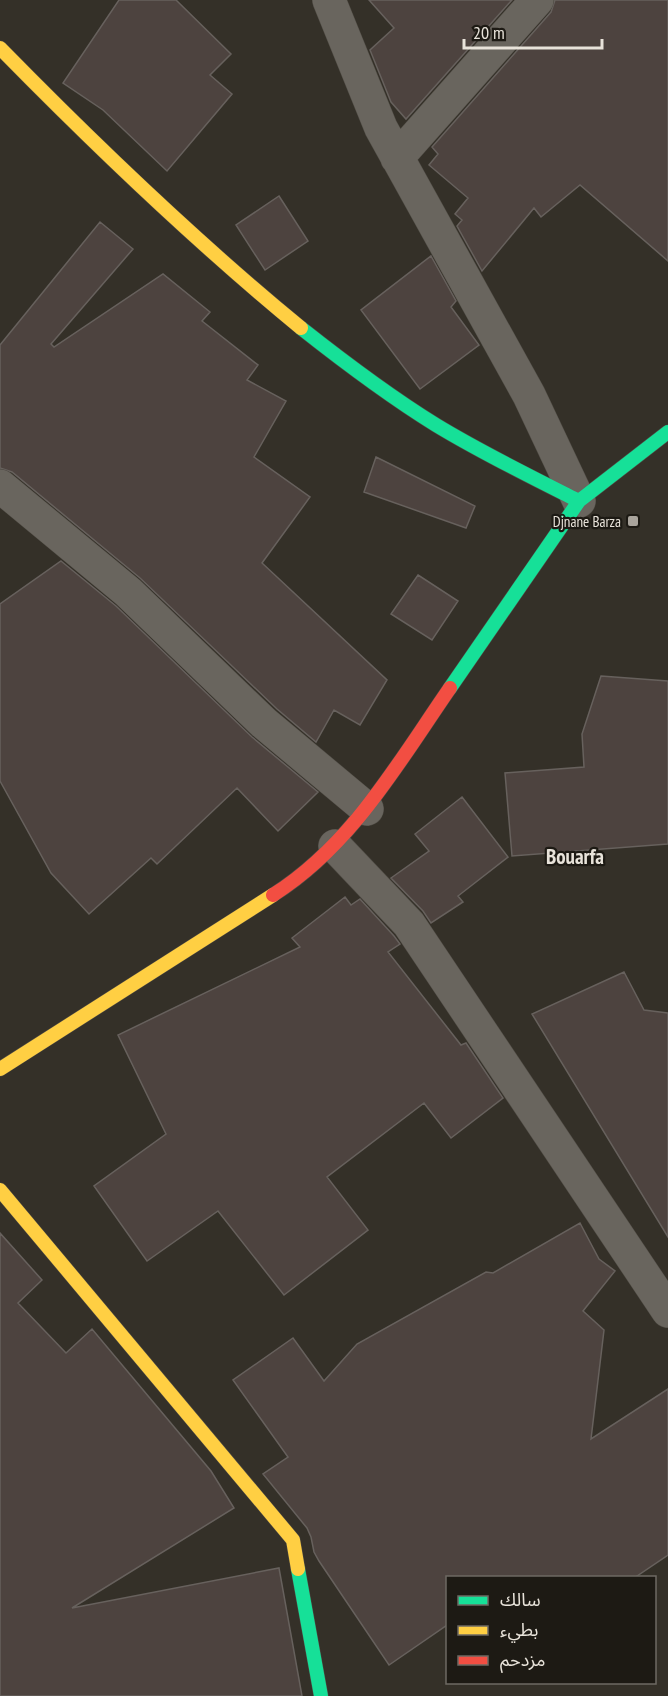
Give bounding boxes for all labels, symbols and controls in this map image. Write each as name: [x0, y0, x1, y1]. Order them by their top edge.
scale bar: [464, 12, 602, 50]
text: 20 m: [473, 21, 505, 44]
place label: Djnane Barza: [553, 512, 621, 531]
marker: Djnane Barza: [626, 514, 640, 528]
district label: Bouarfa: [546, 843, 604, 870]
legend: [446, 1576, 656, 1684]
text: سالك: [500, 1588, 541, 1611]
text: بطيء: [500, 1618, 538, 1643]
text: مزدحم: [500, 1648, 545, 1673]

